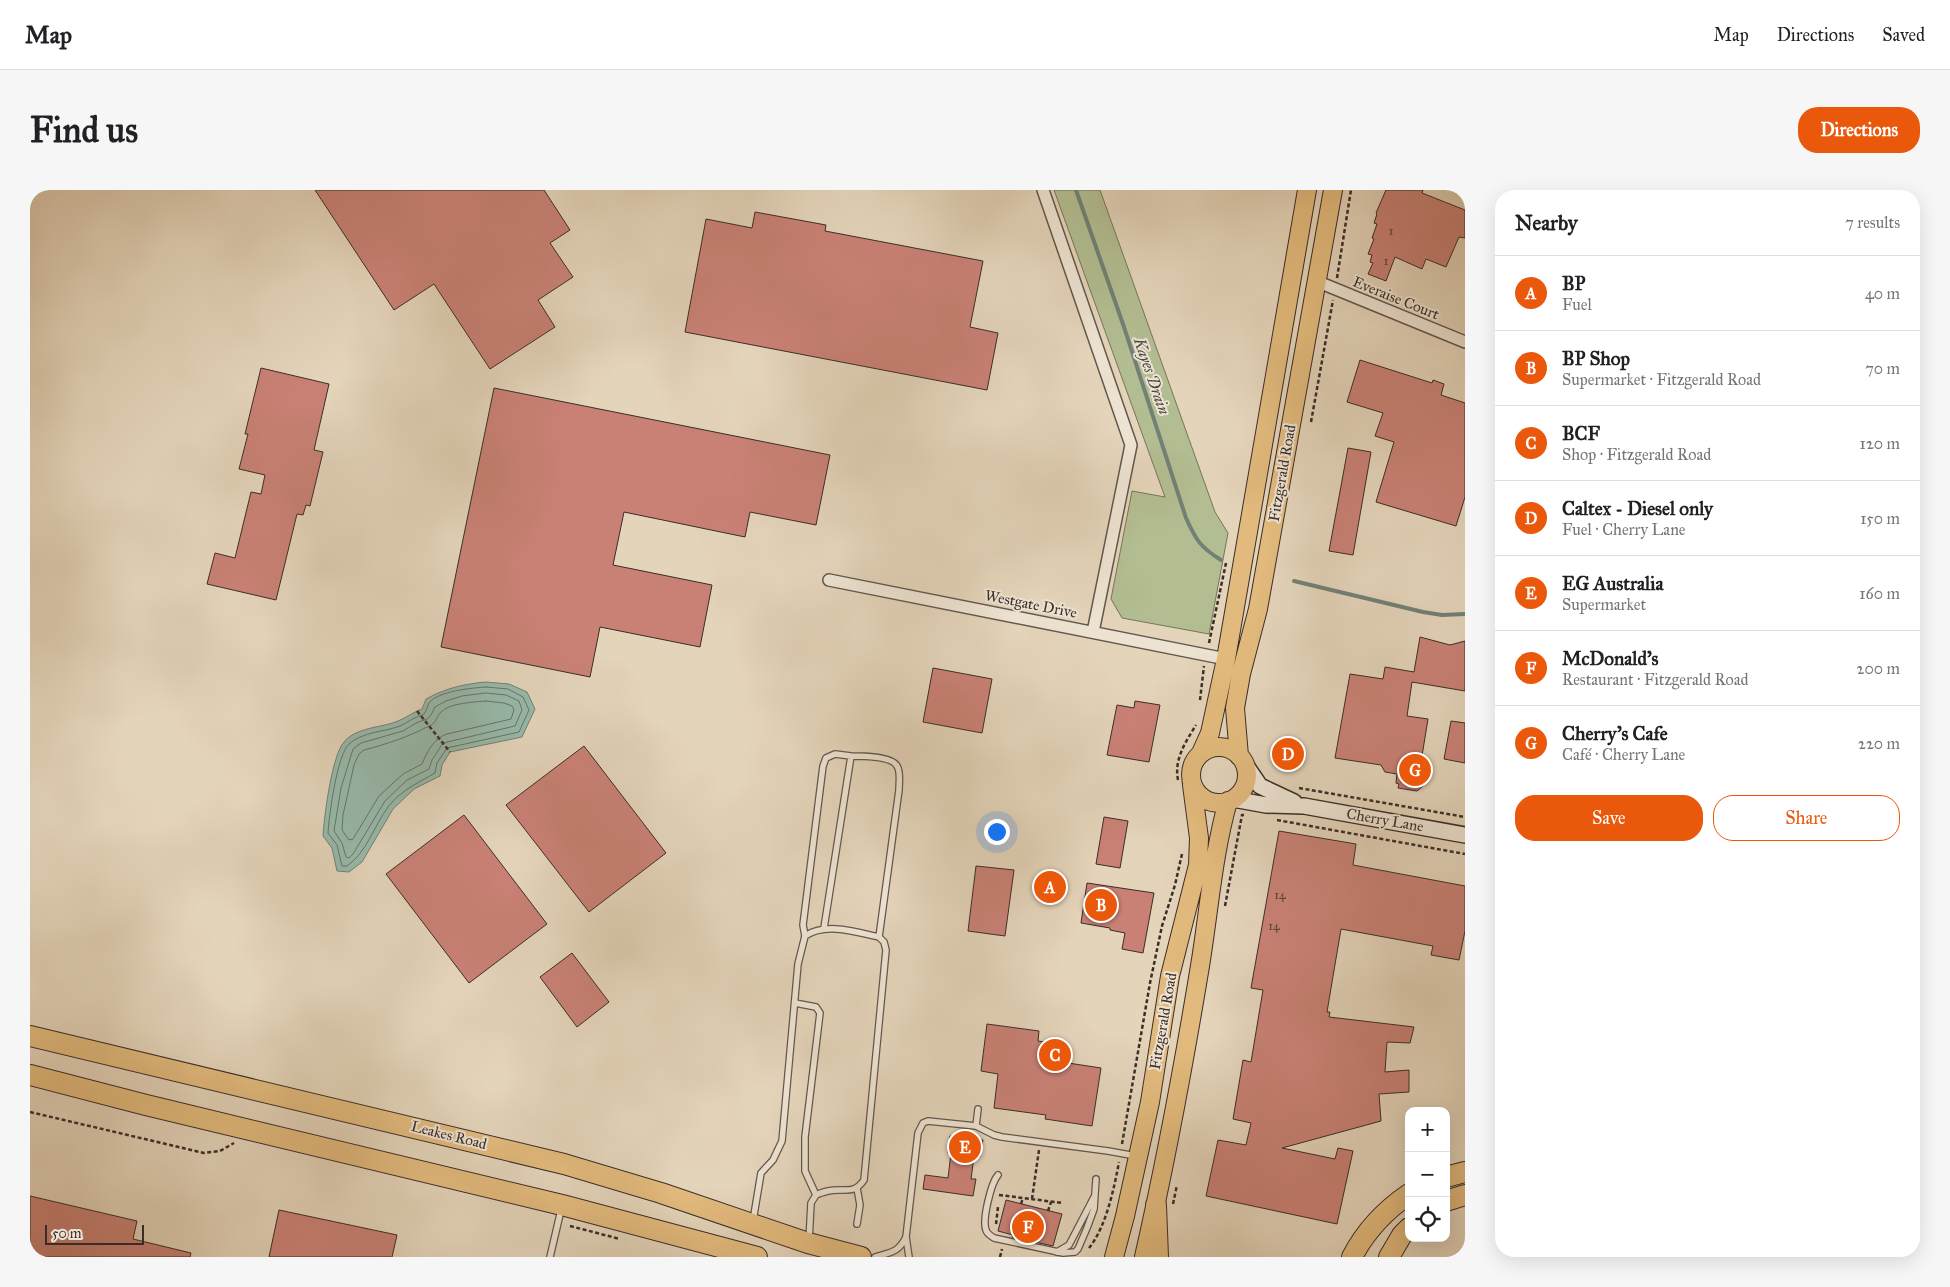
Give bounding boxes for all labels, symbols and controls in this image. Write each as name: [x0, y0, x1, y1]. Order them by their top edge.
text: Map: [25, 20, 72, 50]
text: Map: [1713, 24, 1749, 46]
text: Directions: [1777, 24, 1854, 46]
text: Saved: [1882, 24, 1925, 46]
button: Directions: [1798, 107, 1920, 153]
text: Find us: [30, 109, 138, 152]
text: Nearby: [1515, 210, 1578, 236]
text: 7 results: [1845, 213, 1900, 232]
house number: 1: [1389, 224, 1394, 238]
house number: 1: [1384, 254, 1389, 268]
text: BP: [1562, 272, 1585, 295]
street label: Everaise Court: [1350, 273, 1442, 324]
text: A: [1526, 284, 1536, 303]
text: 40 m: [1865, 284, 1900, 303]
text: Fuel: [1562, 295, 1592, 314]
water label: Kayes Drain: [1130, 334, 1174, 418]
text: BP Shop: [1562, 347, 1630, 370]
text: B: [1526, 359, 1536, 378]
text: 70 m: [1865, 359, 1900, 378]
text: Supermarket · Fitzgerald Road: [1562, 370, 1761, 389]
text: BCF: [1562, 422, 1600, 445]
street label: Fitzgerald Road: [1265, 423, 1299, 523]
text: C: [1526, 434, 1536, 453]
text: 120 m: [1860, 434, 1900, 453]
text: Shop · Fitzgerald Road: [1562, 445, 1711, 464]
text: Caltex - Diesel only: [1562, 497, 1713, 520]
text: D: [1525, 509, 1537, 528]
text: 150 m: [1860, 509, 1900, 528]
text: Fuel · Cherry Lane: [1562, 520, 1685, 539]
text: EG Australia: [1562, 572, 1664, 595]
text: E: [1525, 584, 1537, 603]
text: 160 m: [1859, 584, 1900, 603]
street label: Westgate Drive: [983, 586, 1079, 622]
text: Supermarket: [1562, 595, 1646, 614]
text: McDonald's: [1562, 647, 1658, 670]
text: F: [1526, 659, 1536, 678]
text: 200 m: [1857, 659, 1900, 678]
text: Restaurant · Fitzgerald Road: [1562, 670, 1749, 689]
text: Cherry's Cafe: [1562, 722, 1668, 745]
text: G: [1525, 734, 1537, 753]
text: 220 m: [1858, 734, 1900, 753]
pin: D: [1272, 735, 1304, 773]
text: Café · Cherry Lane: [1562, 745, 1685, 764]
pin: G: [1399, 751, 1431, 789]
button: Save: [1515, 795, 1703, 841]
button: Share: [1713, 795, 1900, 841]
street label: Cherry Lane: [1345, 804, 1425, 836]
your location: [984, 819, 1010, 845]
pin: A: [1034, 868, 1066, 906]
pin: B: [1085, 886, 1117, 924]
house number: 14: [1274, 888, 1286, 902]
house number: 14: [1268, 919, 1280, 933]
street label: Fitzgerald Road: [1146, 971, 1180, 1071]
pin: C: [1039, 1036, 1071, 1074]
map controls: [1405, 1107, 1450, 1242]
button: +: [1405, 1107, 1450, 1152]
street label: Leakes Road: [409, 1117, 489, 1153]
pin: E: [949, 1128, 981, 1166]
button: −: [1405, 1152, 1450, 1197]
button: locate: [1405, 1197, 1450, 1242]
pin: F: [1012, 1208, 1044, 1246]
scale bar: [45, 1222, 144, 1245]
text: 50 m: [52, 1225, 81, 1242]

